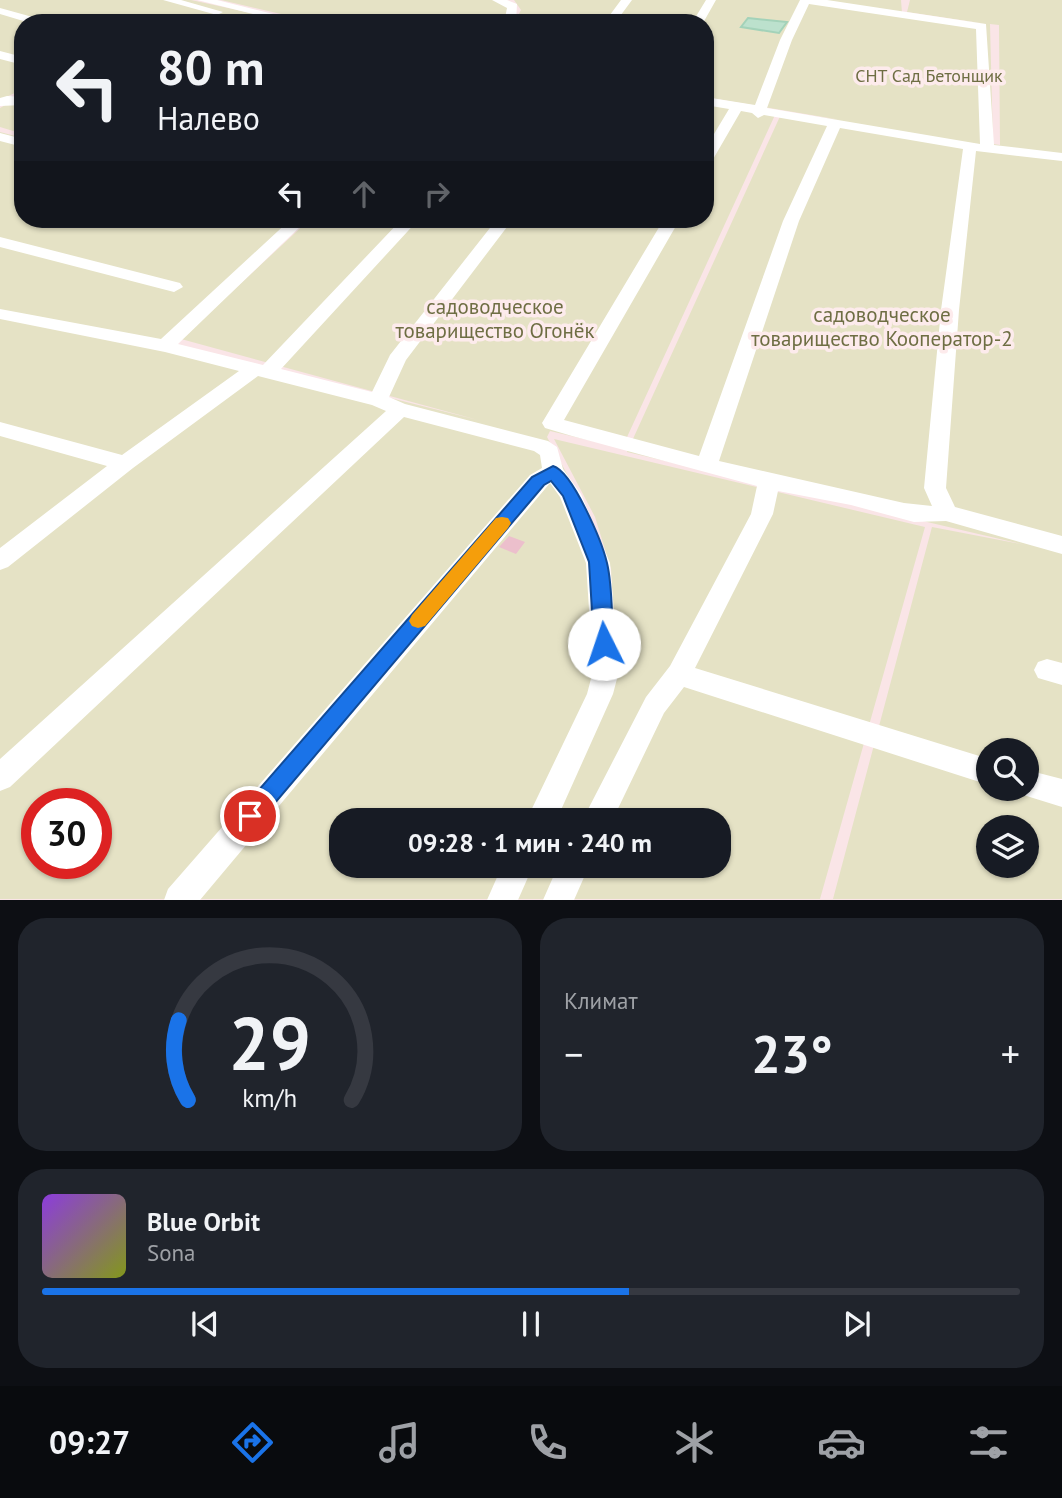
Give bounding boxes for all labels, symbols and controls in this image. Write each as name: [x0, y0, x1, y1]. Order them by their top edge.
text: 80 m: [157, 35, 264, 99]
icon: left: [42, 42, 133, 133]
park label: СНТ Сад Бетонщик: [855, 64, 1003, 87]
text: Налево: [157, 97, 260, 139]
icon: left: [272, 175, 310, 213]
icon: ahead: [345, 175, 383, 213]
icon: right: [418, 175, 456, 213]
park label: садоводческое товарищество Огонёк: [395, 293, 595, 344]
park label: садоводческое товарищество Кооператор-2: [751, 301, 1013, 352]
position arrow: [567, 607, 641, 681]
map controls: [976, 738, 1039, 878]
button: search: [976, 738, 1039, 801]
pin: [220, 786, 280, 846]
speed limit sign: 30: [21, 788, 112, 879]
icon: arrive: [231, 797, 269, 835]
button: layers: [976, 815, 1039, 878]
text: 09:28 · 1 мин · 240 m: [408, 826, 652, 859]
text: Климат: [564, 986, 638, 1015]
text: 29: [229, 997, 311, 1091]
text: 23°: [751, 1020, 833, 1087]
text: −: [564, 1029, 583, 1078]
text: +: [1001, 1029, 1020, 1078]
text: km/h: [243, 1082, 297, 1114]
text: Blue Orbit: [147, 1205, 260, 1238]
text: Sona: [147, 1238, 196, 1267]
icon: previous: [186, 1305, 224, 1343]
icon: pause: [512, 1305, 550, 1343]
icon: next: [838, 1305, 876, 1343]
icon: directions: [228, 1418, 277, 1467]
icon: music: [375, 1418, 424, 1467]
icon: phone: [523, 1418, 572, 1467]
icon: climate: [670, 1418, 719, 1467]
icon: car: [817, 1418, 866, 1467]
icon: filters: [964, 1418, 1013, 1467]
text: 09:27: [49, 1421, 130, 1463]

